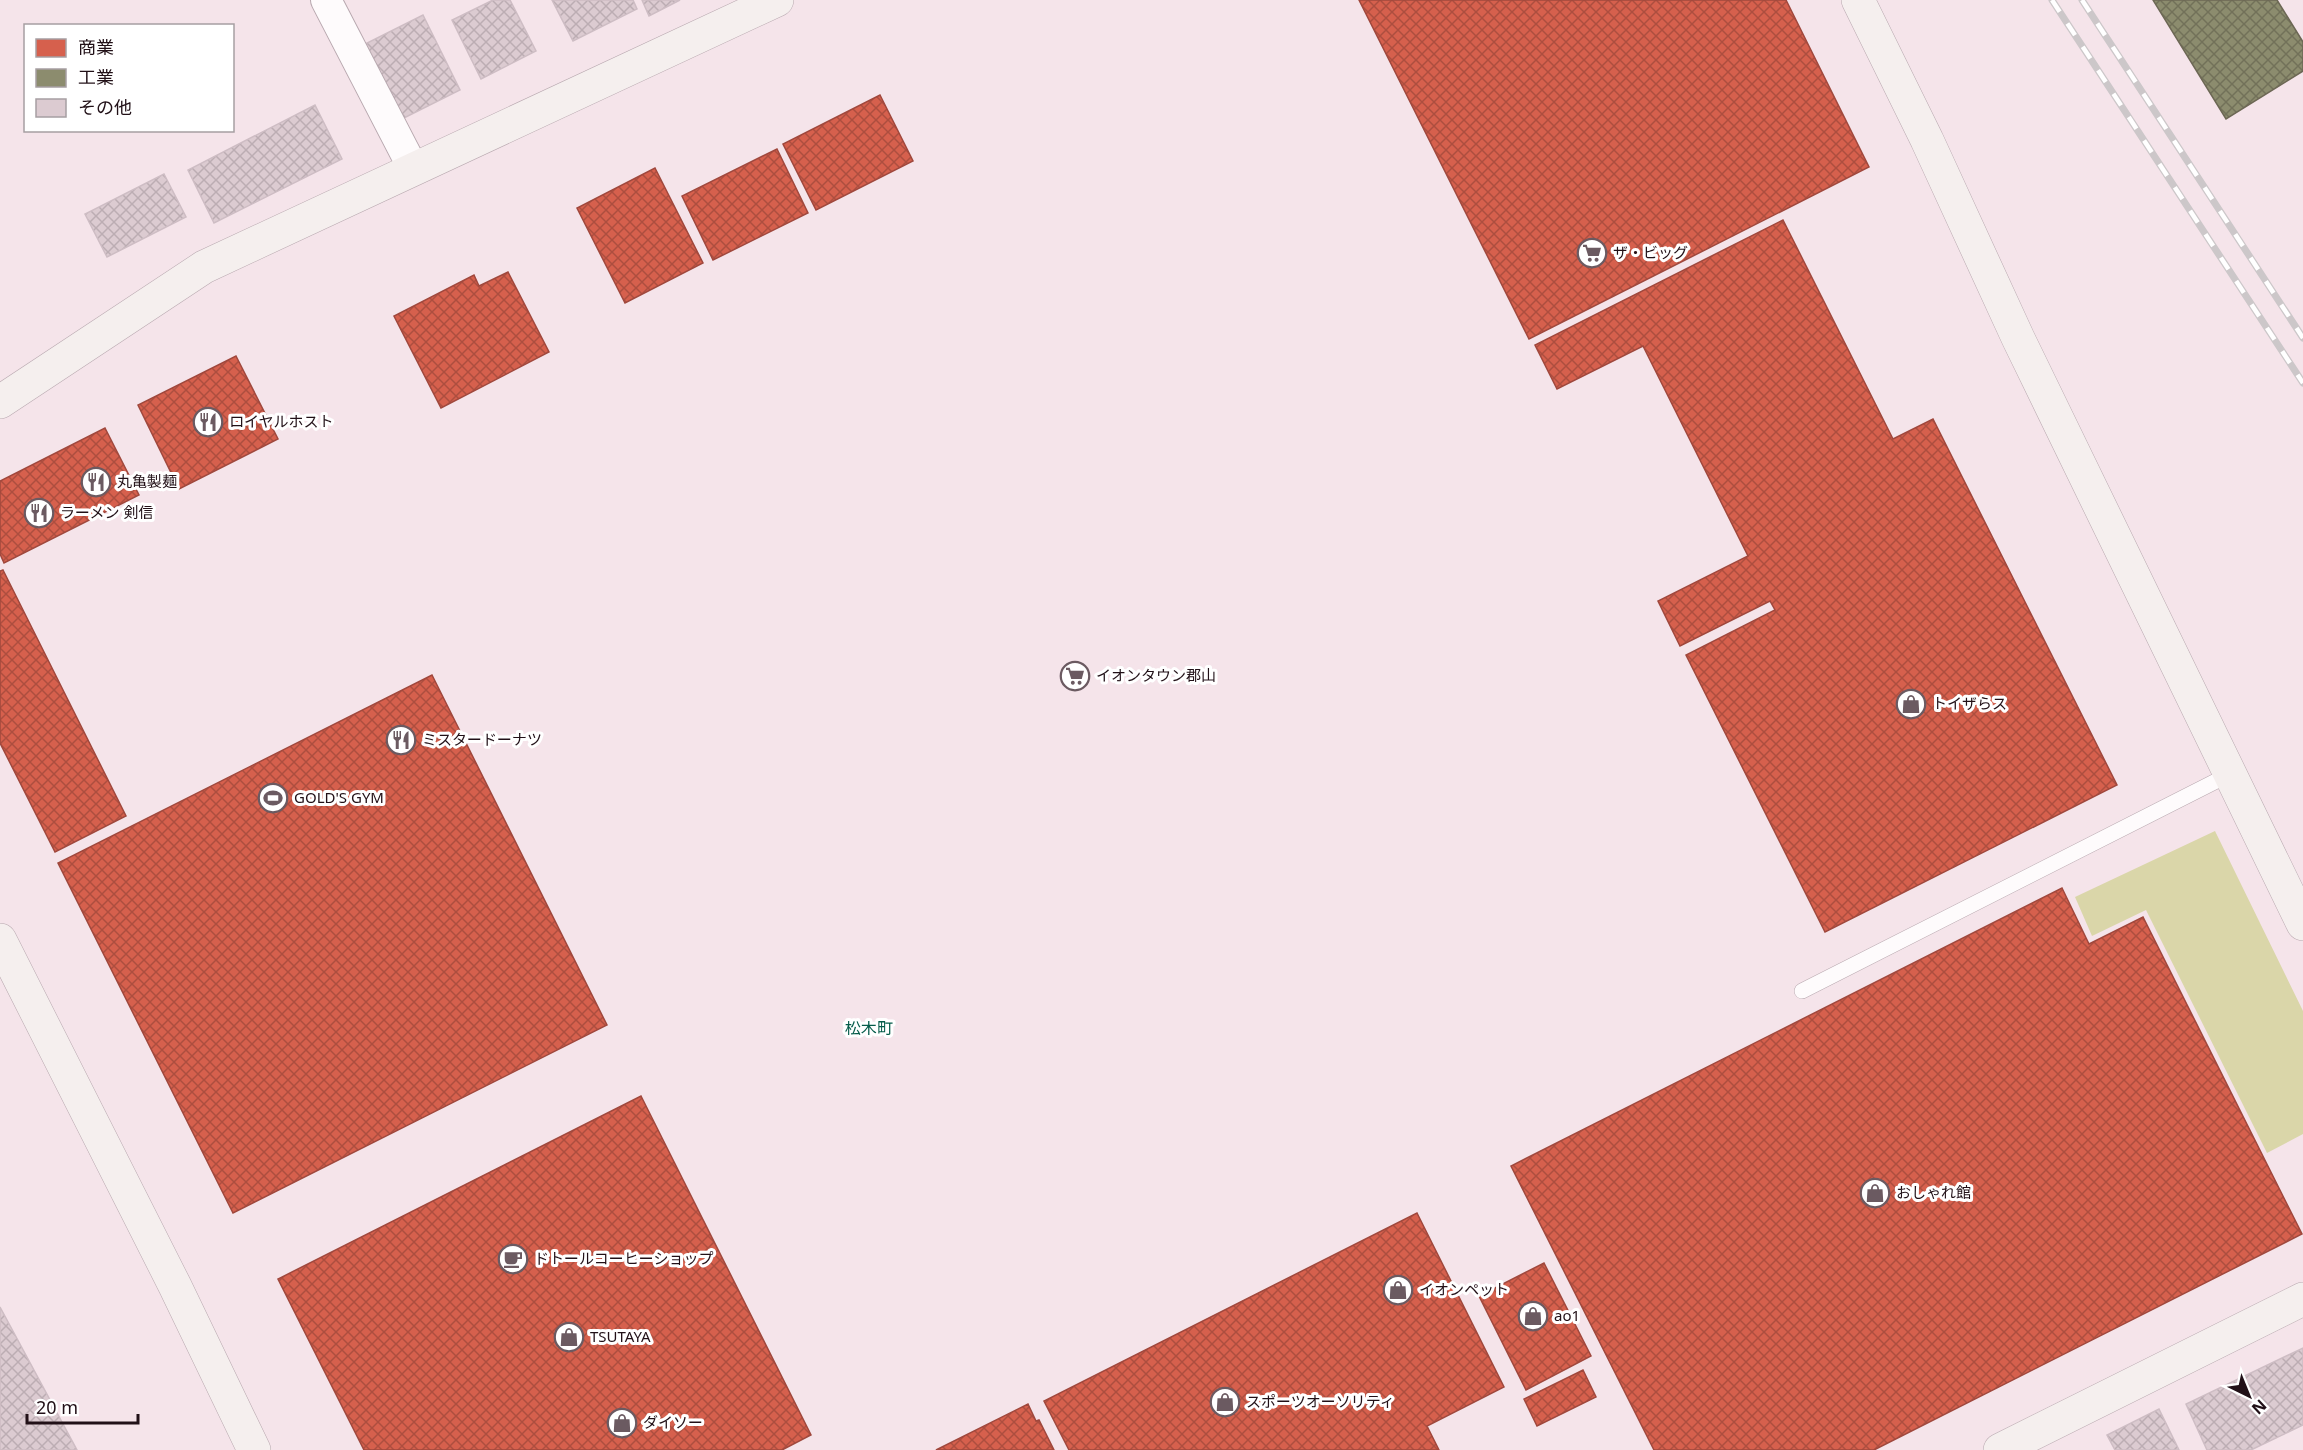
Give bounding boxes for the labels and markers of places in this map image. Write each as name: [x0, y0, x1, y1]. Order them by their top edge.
supermarket icon: ザ・ビッグ: [1576, 237, 1608, 269]
place label: ザ・ビッグ: [1613, 242, 1688, 262]
restaurant icon: ロイヤルホスト: [192, 406, 224, 438]
place label: ロイヤルホスト: [229, 411, 334, 431]
restaurant icon: 丸亀製麺: [80, 466, 112, 498]
place label: 丸亀製麺: [117, 471, 177, 491]
restaurant icon: ラーメン 剣信: [23, 497, 55, 529]
place label: ラーメン 剣信: [60, 502, 153, 522]
supermarket icon: イオンタウン郡山: [1059, 660, 1091, 692]
place label: イオンタウン郡山: [1096, 665, 1216, 685]
shop icon: トイザらス: [1895, 688, 1927, 720]
place label: トイザらス: [1932, 693, 2007, 713]
restaurant icon: ミスタードーナツ: [385, 724, 417, 756]
place label: ミスタードーナツ: [422, 729, 542, 749]
sports icon: GOLD'S GYM: [257, 782, 289, 814]
place label: GOLD'S GYM: [294, 787, 384, 807]
shop icon: おしゃれ館: [1859, 1177, 1891, 1209]
place label: おしゃれ館: [1896, 1182, 1971, 1202]
cafe icon: ドトールコーヒーショップ: [497, 1243, 529, 1275]
place label: ドトールコーヒーショップ: [534, 1248, 713, 1268]
shop icon: イオンペット: [1382, 1274, 1414, 1306]
place label: イオンペット: [1419, 1279, 1509, 1299]
shop icon: ao1: [1517, 1300, 1549, 1332]
place label: ao1: [1554, 1305, 1580, 1325]
shop icon: TSUTAYA: [553, 1321, 585, 1353]
place label: TSUTAYA: [590, 1326, 651, 1346]
shop icon: スポーツオーソリティ: [1209, 1386, 1241, 1418]
place label: スポーツオーソリティ: [1246, 1391, 1395, 1411]
shop icon: ダイソー: [606, 1407, 638, 1439]
place label: ダイソー: [643, 1412, 703, 1432]

